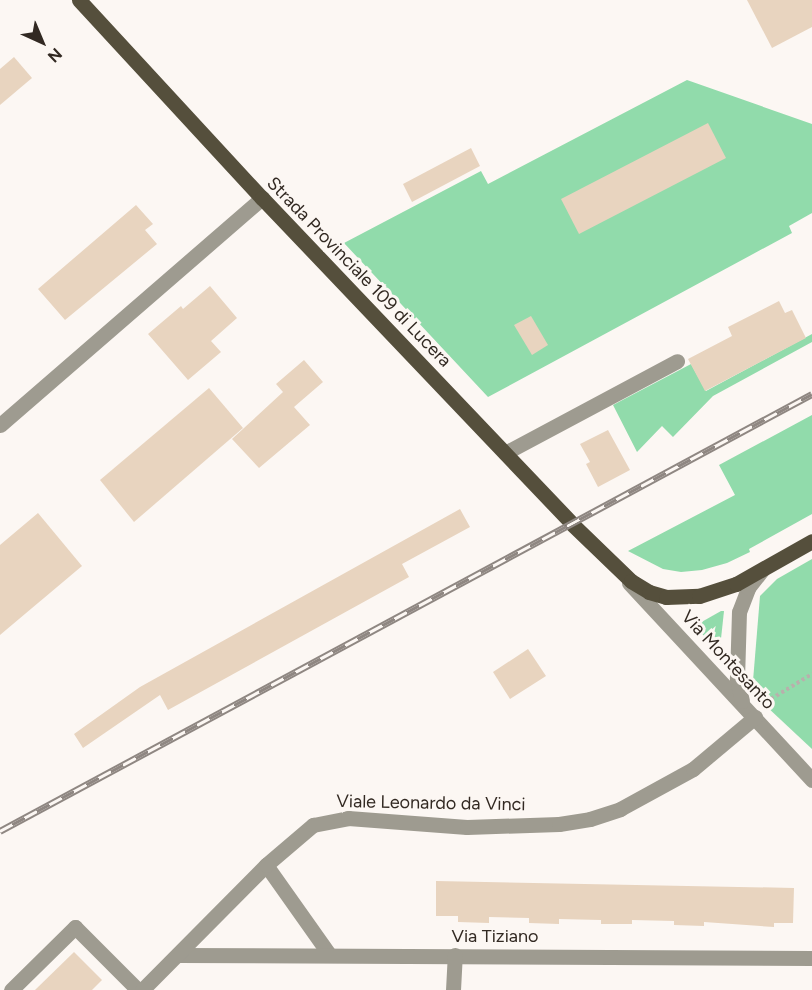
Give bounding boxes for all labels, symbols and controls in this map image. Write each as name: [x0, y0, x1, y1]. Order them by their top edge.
north arrow: [12, 12, 72, 72]
text: N: [44, 44, 66, 66]
street label: Strada Provinciale 109 di Lucera: [262, 172, 456, 372]
street label: Via Montesanto: [677, 606, 779, 714]
street label: Viale Leonardo da Vinci: [336, 791, 526, 815]
street label: Via Tiziano: [451, 925, 539, 947]

